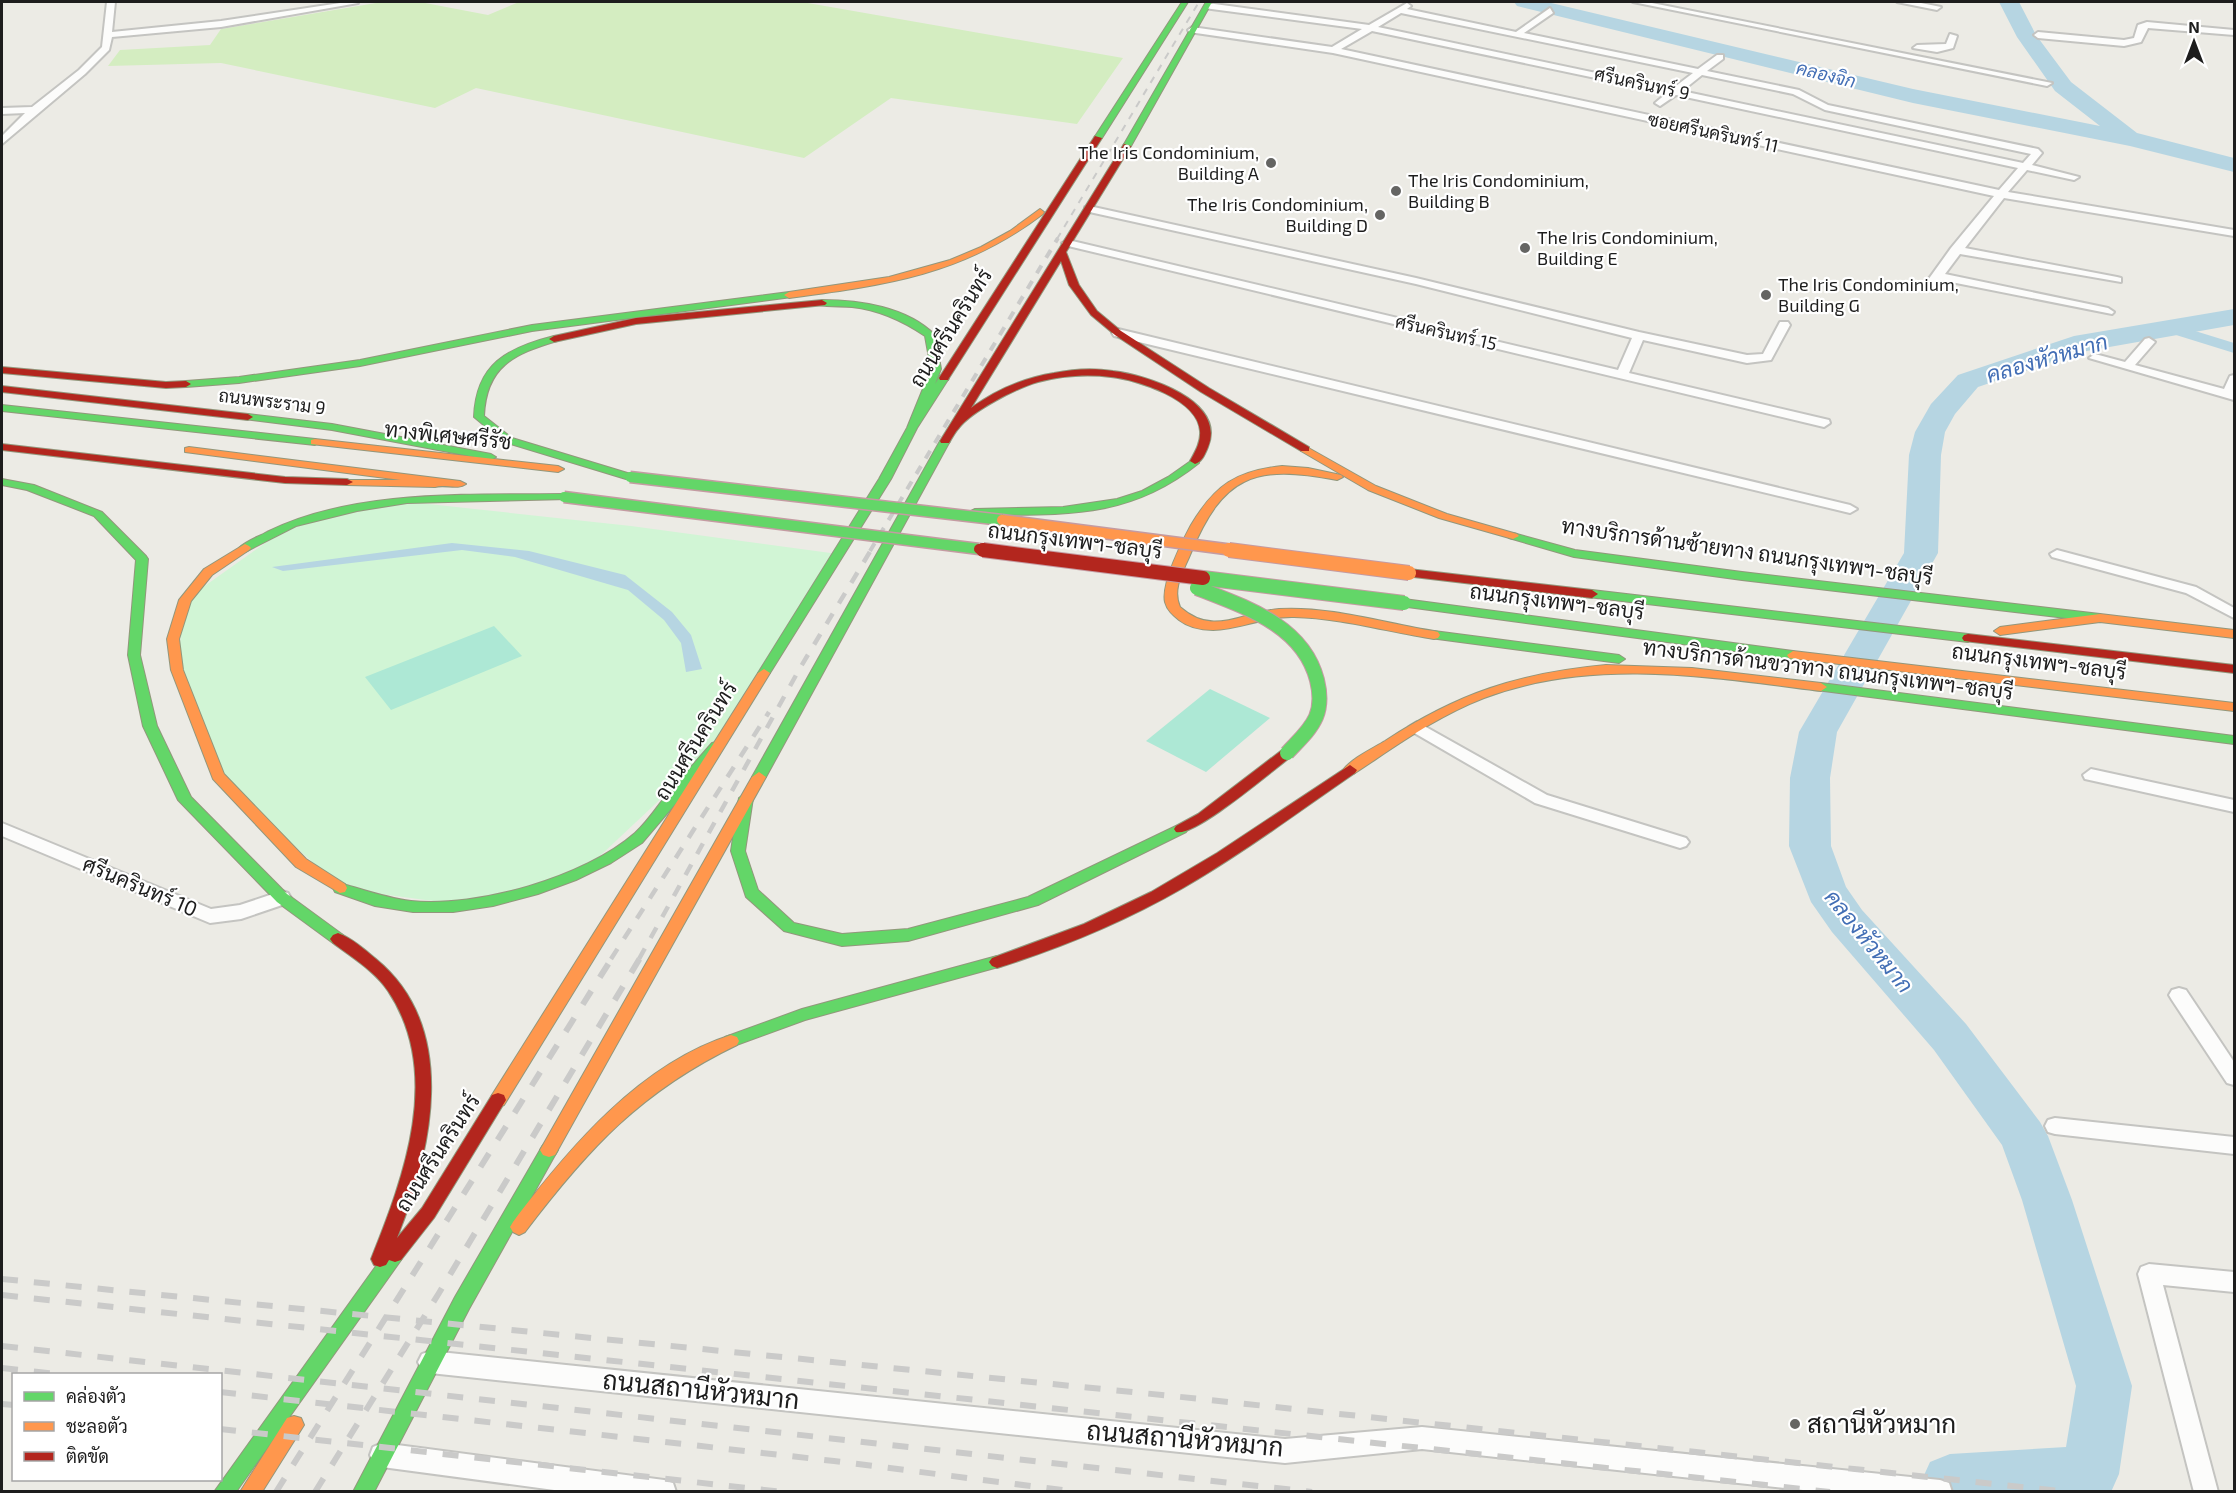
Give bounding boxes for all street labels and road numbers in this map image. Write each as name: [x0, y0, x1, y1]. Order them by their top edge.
street label: ศรีนครินทร์ 9: [1593, 61, 1692, 104]
street label: ซอยศรีนครินทร์ 11: [1646, 106, 1781, 157]
street label: ถนนศรีนครินทร์: [903, 263, 996, 391]
street label: ศรีนครินทร์ 15: [1393, 309, 1499, 354]
street label: ถนนพระราม 9: [217, 384, 327, 418]
street label: ทางพิเศษศรีรัช: [383, 415, 513, 454]
street label: ทางบริการด้านซ้ายทาง ถนนกรุงเทพฯ-ชลบุรี: [1560, 512, 1934, 592]
street label: ถนนกรุงเทพฯ-ชลบุรี: [986, 516, 1164, 566]
street label: ถนนกรุงเทพฯ-ชลบุรี: [1468, 577, 1646, 627]
street label: ทางบริการด้านขวาทาง ถนนกรุงเทพฯ-ชลบุรี: [1641, 633, 2015, 707]
street label: ถนนกรุงเทพฯ-ชลบุรี: [1950, 637, 2128, 687]
street label: ถนนศรีนครินทร์: [648, 676, 741, 804]
street label: ศรีนครินทร์ 10: [80, 850, 202, 921]
street label: ถนนศรีนครินทร์: [389, 1089, 484, 1216]
street label: ถนนสถานีหัวหมาก: [601, 1363, 801, 1414]
street label: ถนนสถานีหัวหมาก: [1085, 1413, 1285, 1462]

